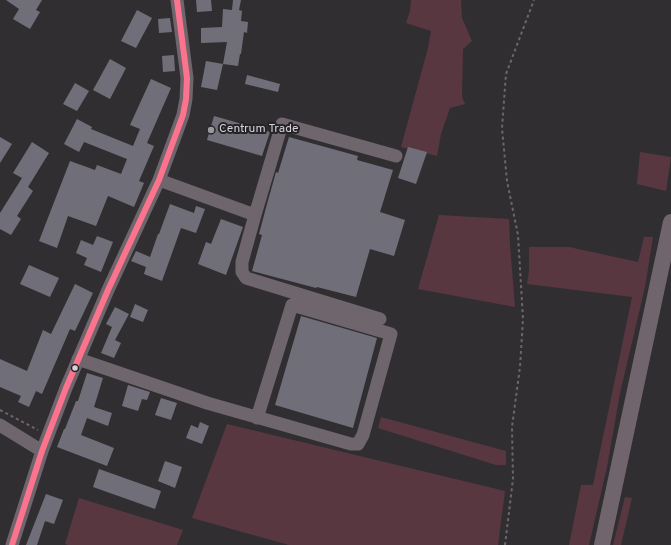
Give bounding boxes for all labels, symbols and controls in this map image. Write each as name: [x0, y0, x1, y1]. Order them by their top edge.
place label: Centrum Trade: [219, 123, 298, 137]
marker: Centrum Trade: [206, 125, 216, 135]
unlabelled marker: [70, 363, 80, 373]

